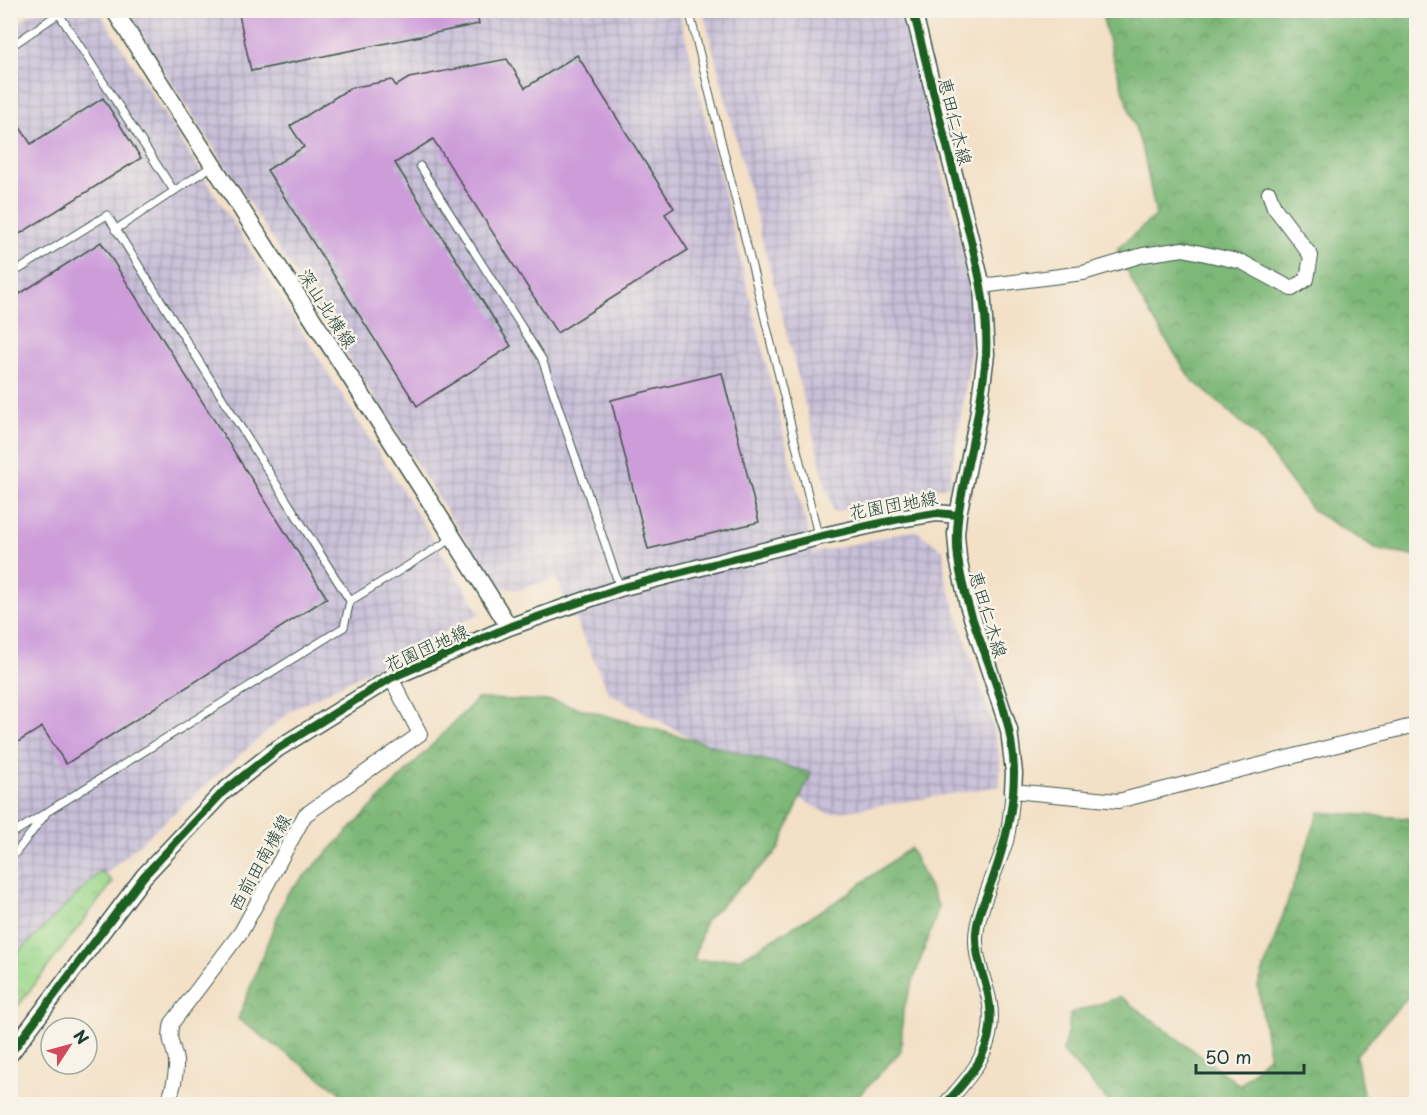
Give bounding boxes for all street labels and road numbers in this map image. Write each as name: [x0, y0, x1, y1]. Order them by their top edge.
street label: 恵田仁木線: [932, 74, 980, 168]
street label: 深山北横線: [292, 263, 364, 353]
street label: 花園団地線: [846, 483, 940, 525]
street label: 恵田仁木線: [963, 567, 1015, 661]
street label: 花園団地線: [379, 616, 473, 678]
street label: 西前田南横線: [221, 808, 297, 916]

